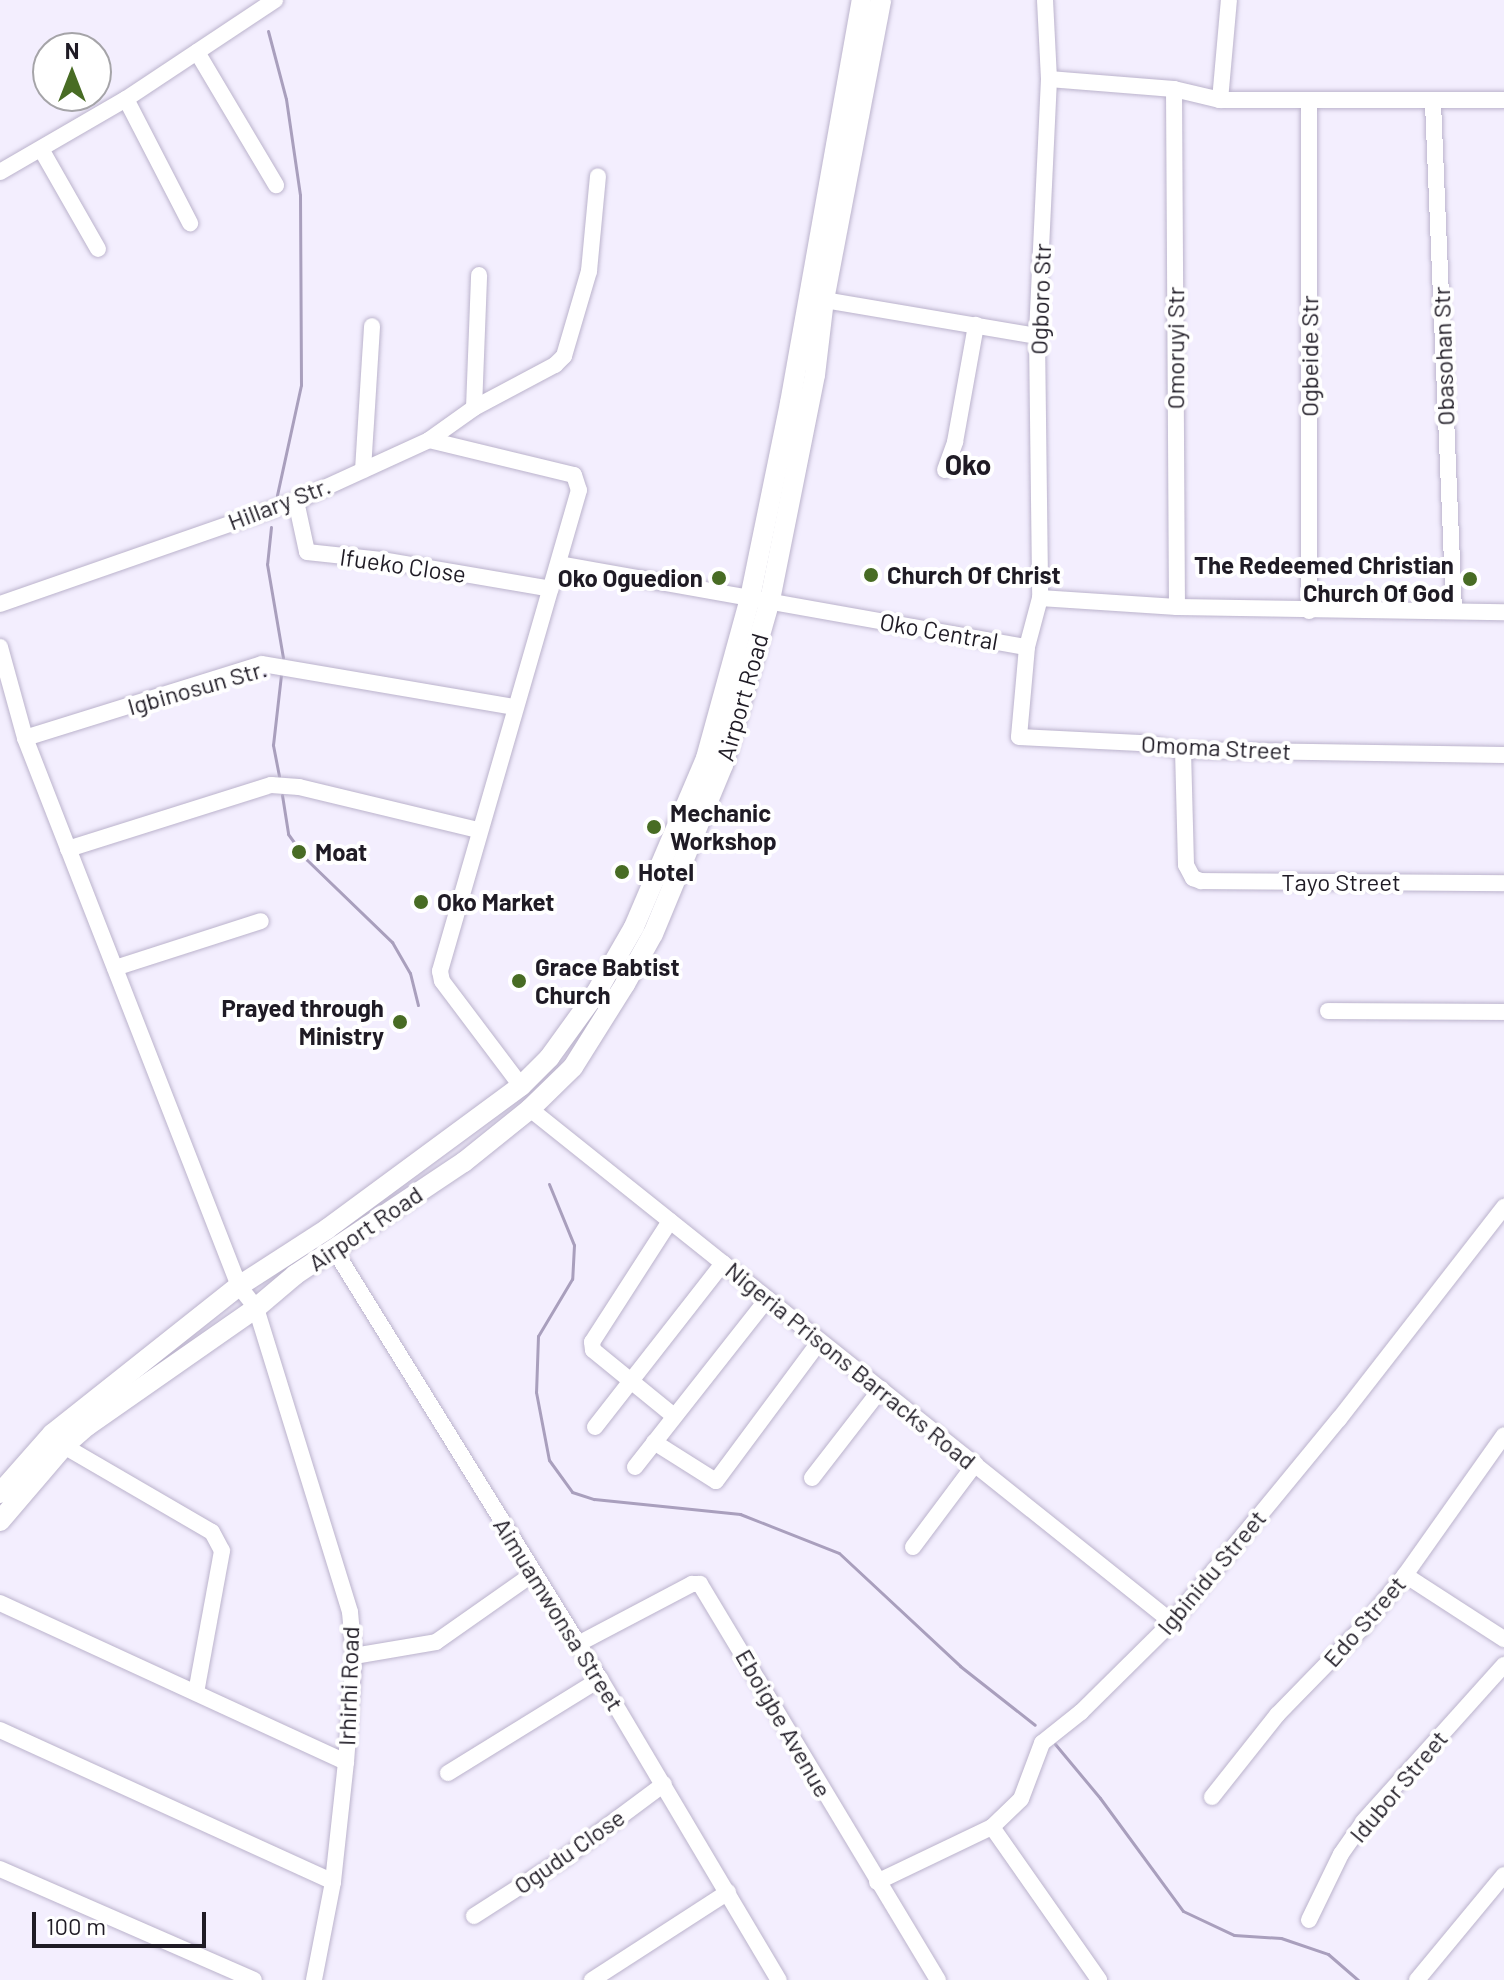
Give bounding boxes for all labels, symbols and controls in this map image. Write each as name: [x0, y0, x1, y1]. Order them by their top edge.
north arrow: [32, 32, 112, 112]
text: N: [65, 37, 79, 63]
street label: Ogboro Str: [1024, 243, 1056, 355]
street label: Obasohan Str: [1426, 286, 1460, 426]
street label: Omoruyi Str: [1161, 287, 1189, 409]
street label: Ogbeide Str: [1295, 295, 1323, 417]
district label: Oko: [945, 447, 991, 481]
street label: Hillary Str.: [224, 470, 334, 536]
street label: Ifueko Close: [338, 542, 468, 588]
place label: The Redeemed Christian Church Of God: [1194, 551, 1454, 607]
place label: Church Of Christ: [887, 561, 1061, 589]
place label: Oko Oguedion: [558, 564, 703, 592]
marker: Church Of Christ: [862, 566, 880, 584]
marker: Oko Oguedion: [710, 569, 728, 587]
marker: The Redeemed Christian Church Of God: [1461, 570, 1479, 588]
street label: Oko Central: [877, 606, 1001, 656]
street label: Airport Road: [710, 630, 774, 764]
street label: Igbinosun Str.: [124, 653, 270, 721]
street label: Omoma Street: [1140, 729, 1292, 765]
place label: Mechanic Workshop: [670, 799, 777, 855]
marker: Mechanic Workshop: [645, 818, 663, 836]
place label: Moat: [315, 838, 367, 866]
marker: Moat: [290, 843, 308, 861]
place label: Hotel: [638, 858, 694, 886]
marker: Hotel: [613, 863, 631, 881]
street label: Tayo Street: [1281, 868, 1401, 896]
place label: Oko Market: [437, 888, 554, 916]
marker: Oko Market: [412, 893, 430, 911]
place label: Grace Babtist Church: [535, 953, 680, 1009]
marker: Grace Babtist Church: [510, 972, 528, 990]
place label: Prayed through Ministry: [221, 994, 384, 1050]
marker: Prayed through Ministry: [391, 1013, 409, 1031]
street label: Airport Road: [303, 1179, 427, 1277]
street label: Nigeria Prisons Barracks Road: [720, 1255, 982, 1475]
street label: Igbinidu Street: [1151, 1504, 1271, 1640]
street label: Aimuamwonsa Street: [488, 1512, 630, 1716]
street label: Edo Street: [1317, 1570, 1411, 1672]
street label: Irhirhi Road: [332, 1626, 364, 1746]
street label: Eboigbe Avenue: [730, 1644, 838, 1802]
street label: Idubor Street: [1343, 1724, 1453, 1848]
street label: Ogudu Close: [508, 1802, 630, 1900]
scale bar: [36, 1896, 210, 1946]
text: 100 m: [46, 1911, 106, 1940]

